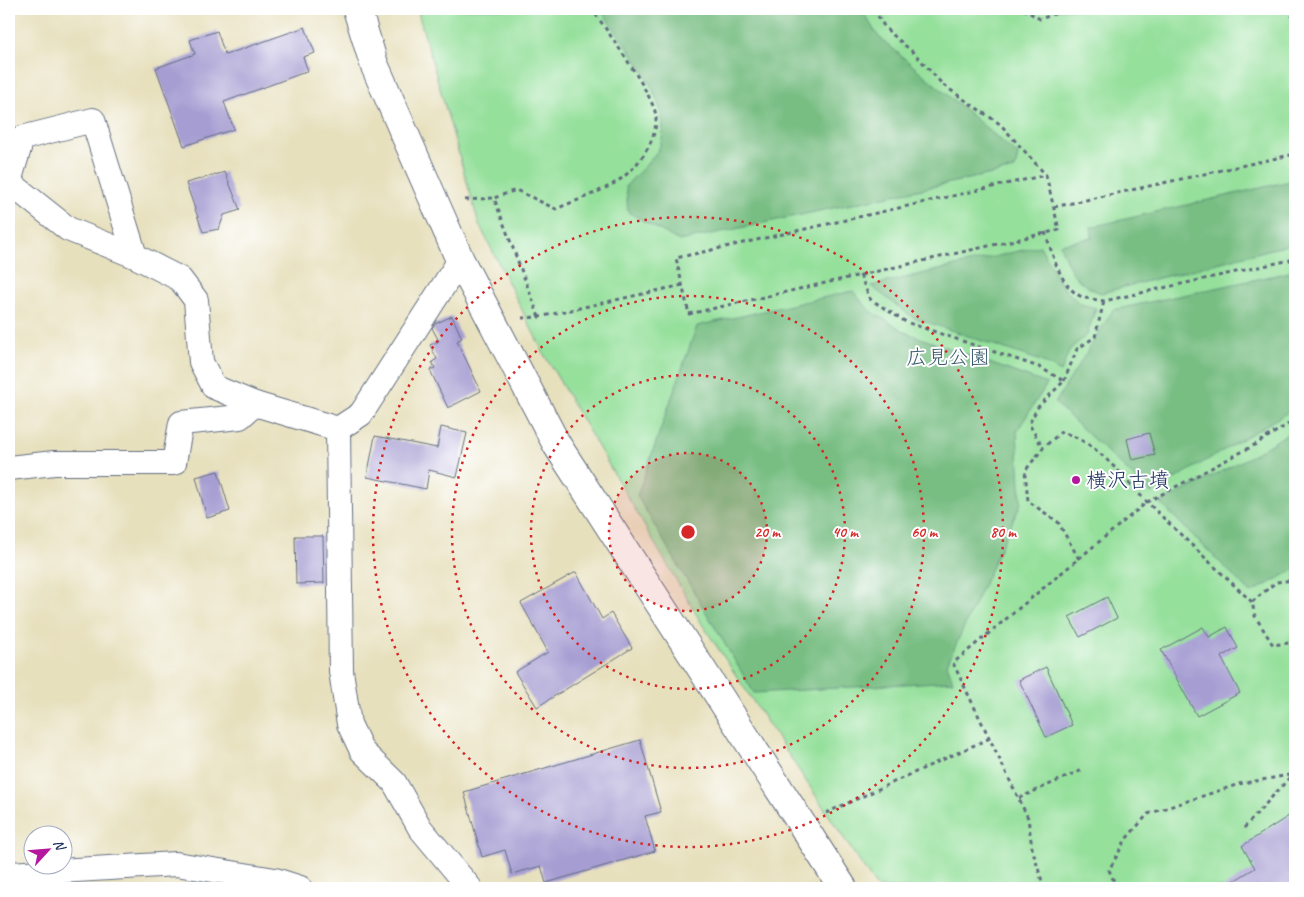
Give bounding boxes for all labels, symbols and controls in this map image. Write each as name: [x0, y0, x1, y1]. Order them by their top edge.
park label: 広見公園: [906, 344, 990, 370]
place label: 横沢古墳: [1086, 467, 1170, 493]
marker: 横沢古墳: [1070, 474, 1082, 486]
centre of rings: [679, 523, 697, 541]
text: 20 m: [754, 523, 781, 542]
text: 40 m: [832, 523, 859, 542]
text: 60 m: [911, 523, 938, 542]
text: 80 m: [990, 523, 1017, 542]
north arrow: [22, 824, 72, 874]
text: N: [50, 837, 70, 854]

